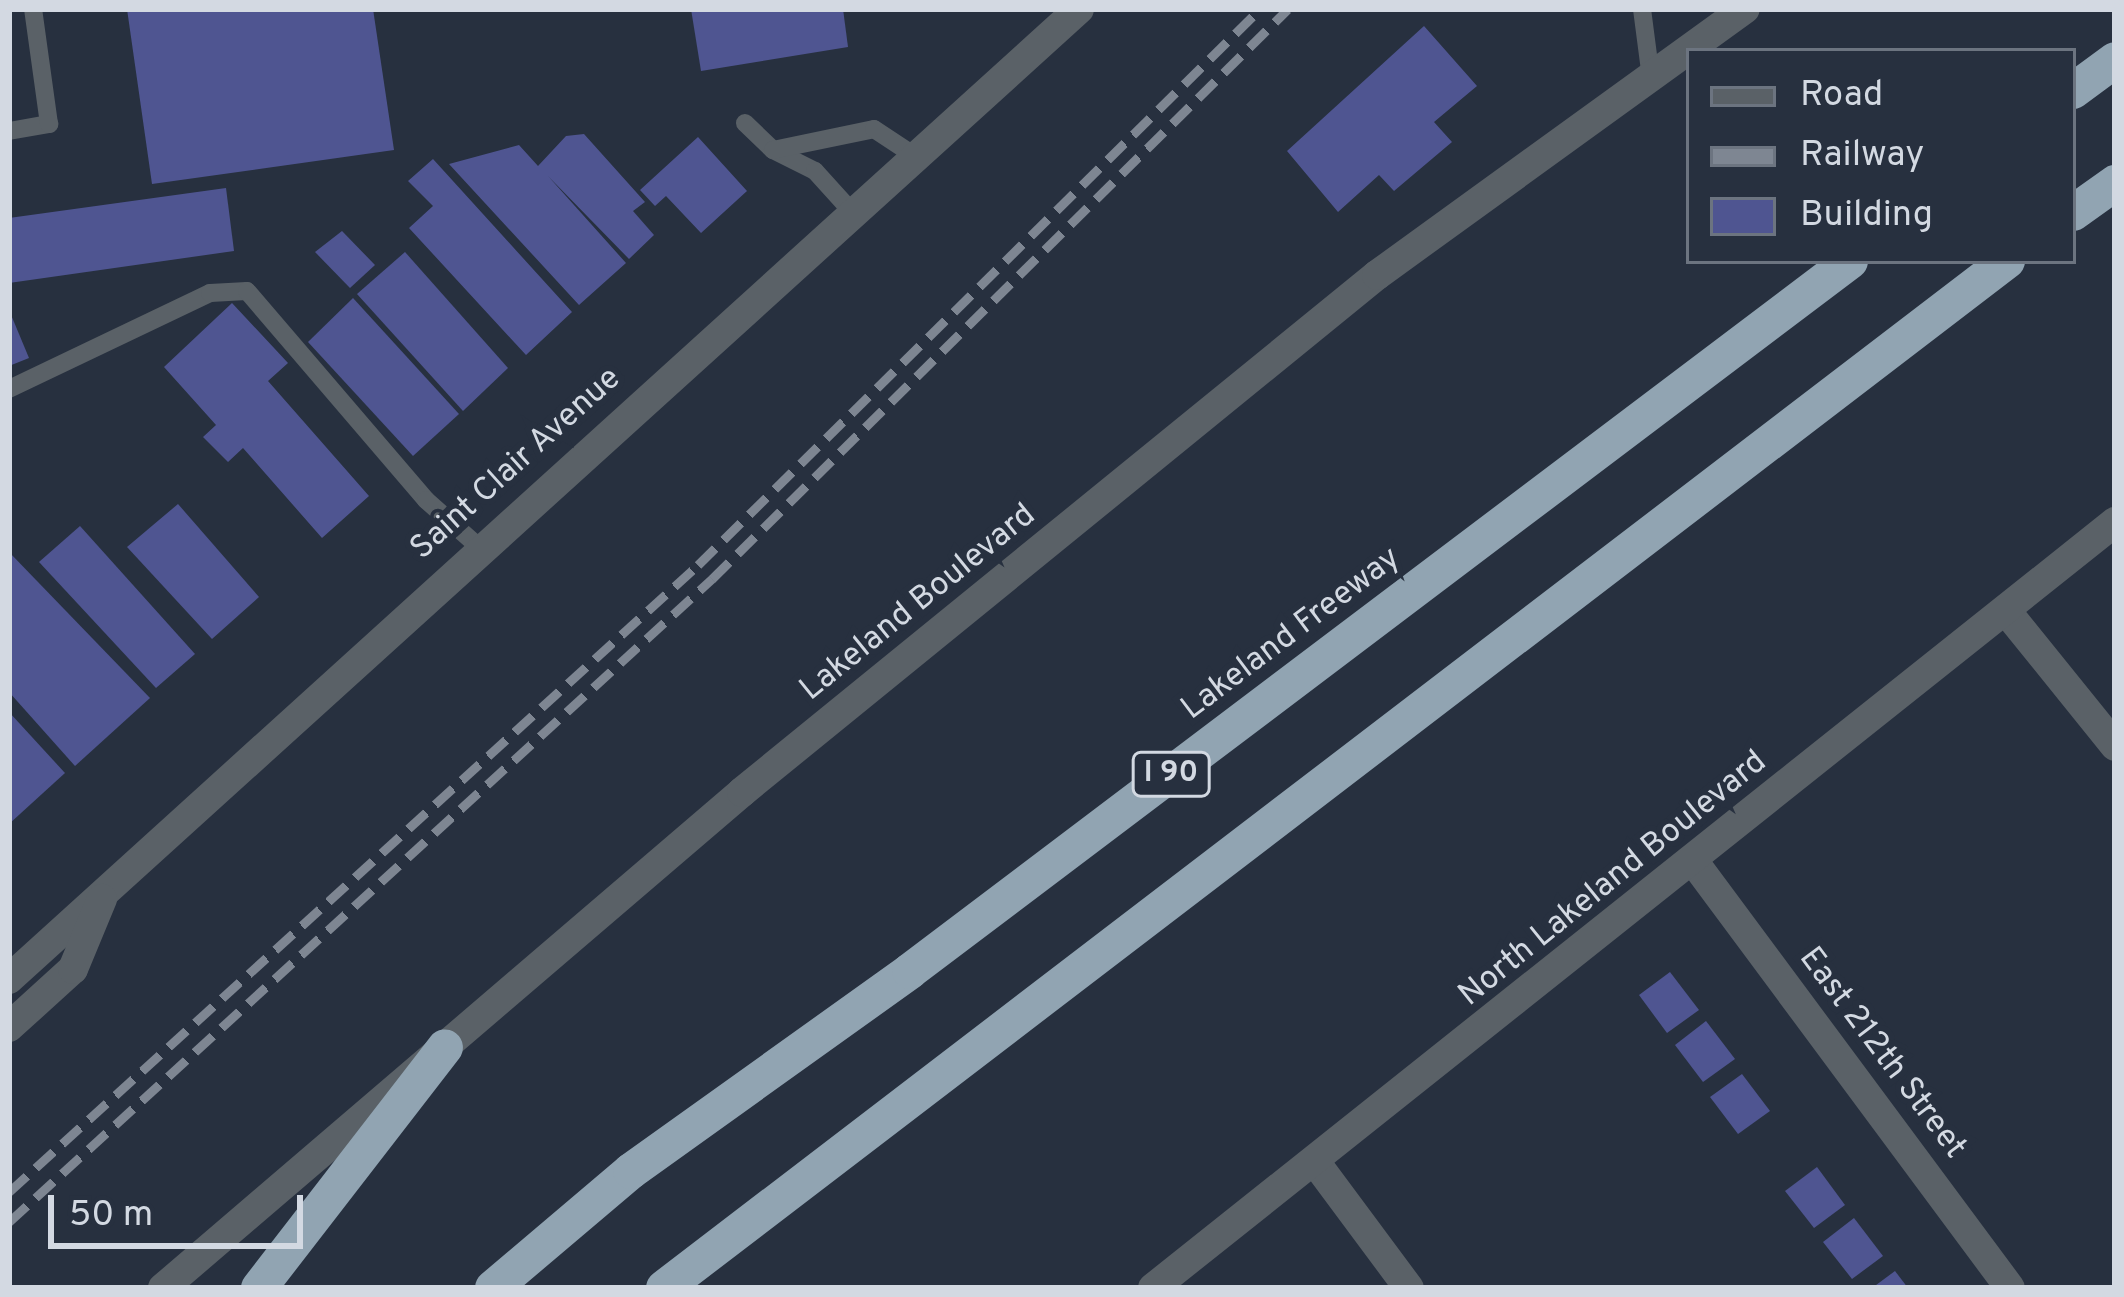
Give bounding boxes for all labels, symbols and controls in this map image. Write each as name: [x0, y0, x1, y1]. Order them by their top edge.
legend: [1686, 48, 2076, 264]
text: Road: [1800, 73, 1883, 119]
text: Railway: [1800, 133, 1924, 179]
text: Building: [1800, 193, 1933, 239]
street label: Saint Clair Avenue: [403, 360, 631, 570]
street label: Lakeland Boulevard: [793, 497, 1045, 711]
street label: Lakeland Freeway: [1175, 540, 1409, 730]
street label: North Lakeland Boulevard: [1452, 744, 1776, 1016]
road number: I 90: [1129, 750, 1213, 798]
street label: East 212th Street: [1789, 941, 1973, 1167]
scale bar: [54, 1171, 309, 1245]
text: 50 m: [69, 1193, 153, 1239]

